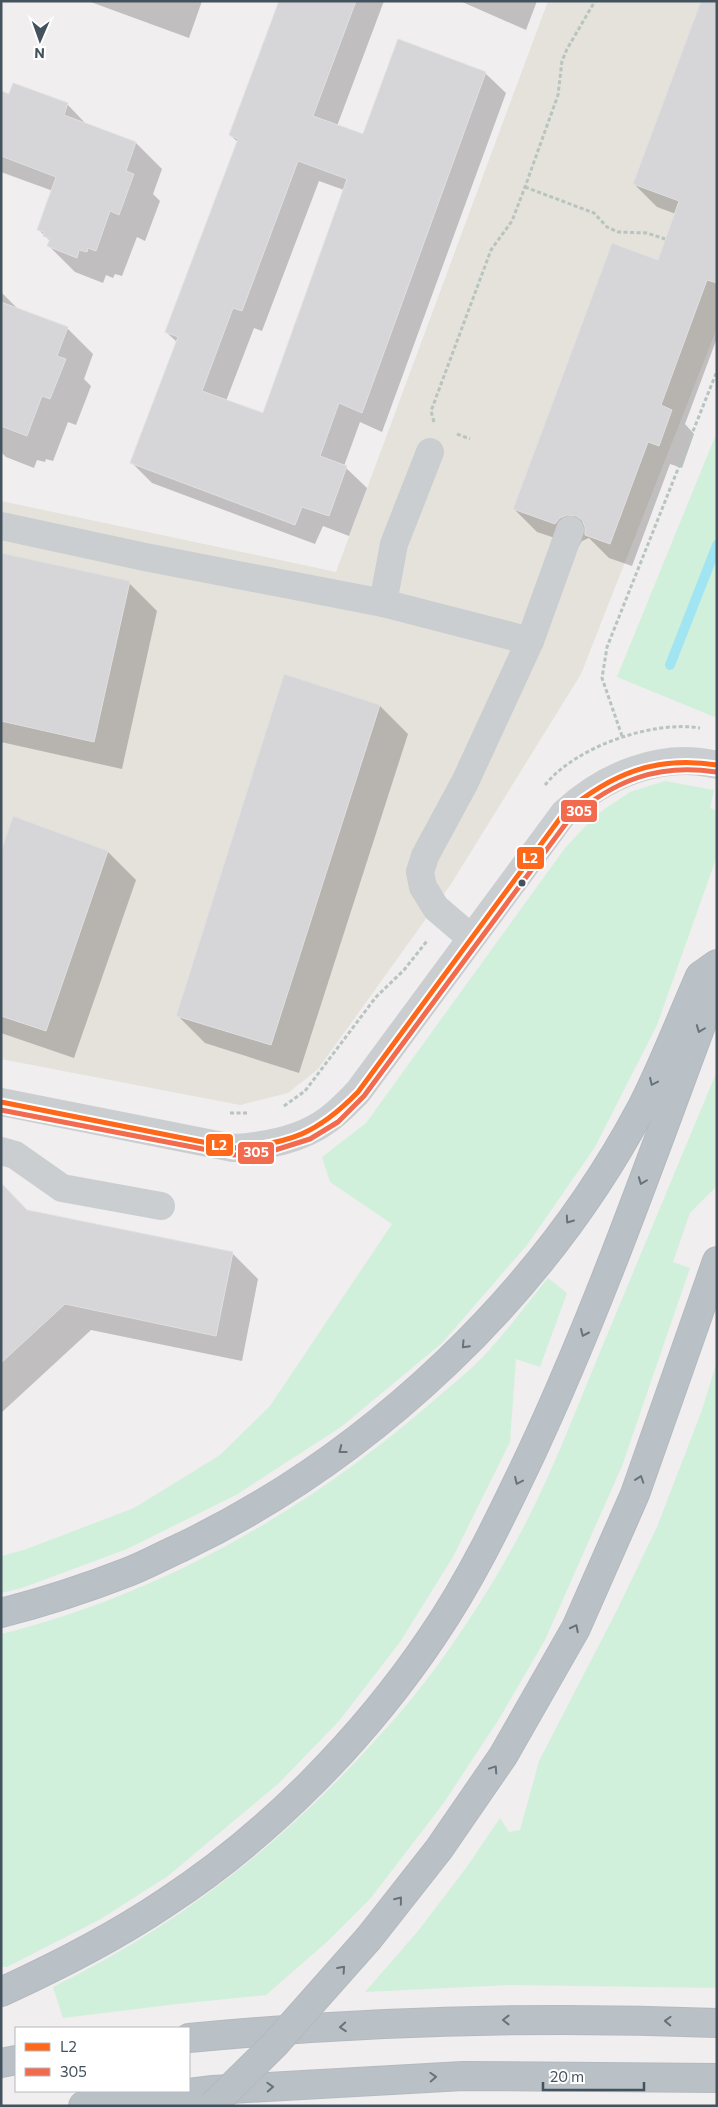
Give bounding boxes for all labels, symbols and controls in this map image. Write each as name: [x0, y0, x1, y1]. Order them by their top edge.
north arrow: [15, 15, 65, 65]
text: N: [34, 45, 45, 62]
line badge: 305: [560, 799, 598, 823]
text: 305: [566, 802, 592, 819]
line badge: L2: [516, 846, 545, 870]
text: L2: [522, 849, 538, 866]
unlabelled marker: [517, 878, 527, 888]
one-way arrow: [695, 1024, 706, 1033]
one-way arrow: [650, 1076, 660, 1085]
line badge: L2: [205, 1133, 234, 1157]
text: L2: [211, 1136, 227, 1153]
line badge: 305: [237, 1141, 275, 1165]
text: 305: [243, 1143, 269, 1160]
one-way arrow: [638, 1176, 648, 1185]
one-way arrow: [566, 1214, 575, 1224]
one-way arrow: [580, 1328, 591, 1337]
one-way arrow: [462, 1339, 471, 1348]
one-way arrow: [339, 1445, 348, 1453]
one-way arrow: [634, 1475, 644, 1484]
one-way arrow: [513, 1476, 524, 1485]
one-way arrow: [569, 1624, 579, 1633]
one-way arrow: [488, 1765, 497, 1774]
one-way arrow: [393, 1896, 402, 1906]
one-way arrow: [336, 1965, 345, 1974]
one-way arrow: [501, 2015, 509, 2025]
one-way arrow: [664, 2016, 672, 2027]
one-way arrow: [339, 2022, 347, 2033]
legend: [15, 2027, 190, 2092]
text: L2: [60, 2037, 77, 2055]
scale bar: [543, 2060, 644, 2092]
text: 305: [60, 2062, 87, 2080]
text: 20 m: [550, 2067, 584, 2085]
one-way arrow: [429, 2072, 437, 2083]
one-way arrow: [267, 2081, 275, 2092]

